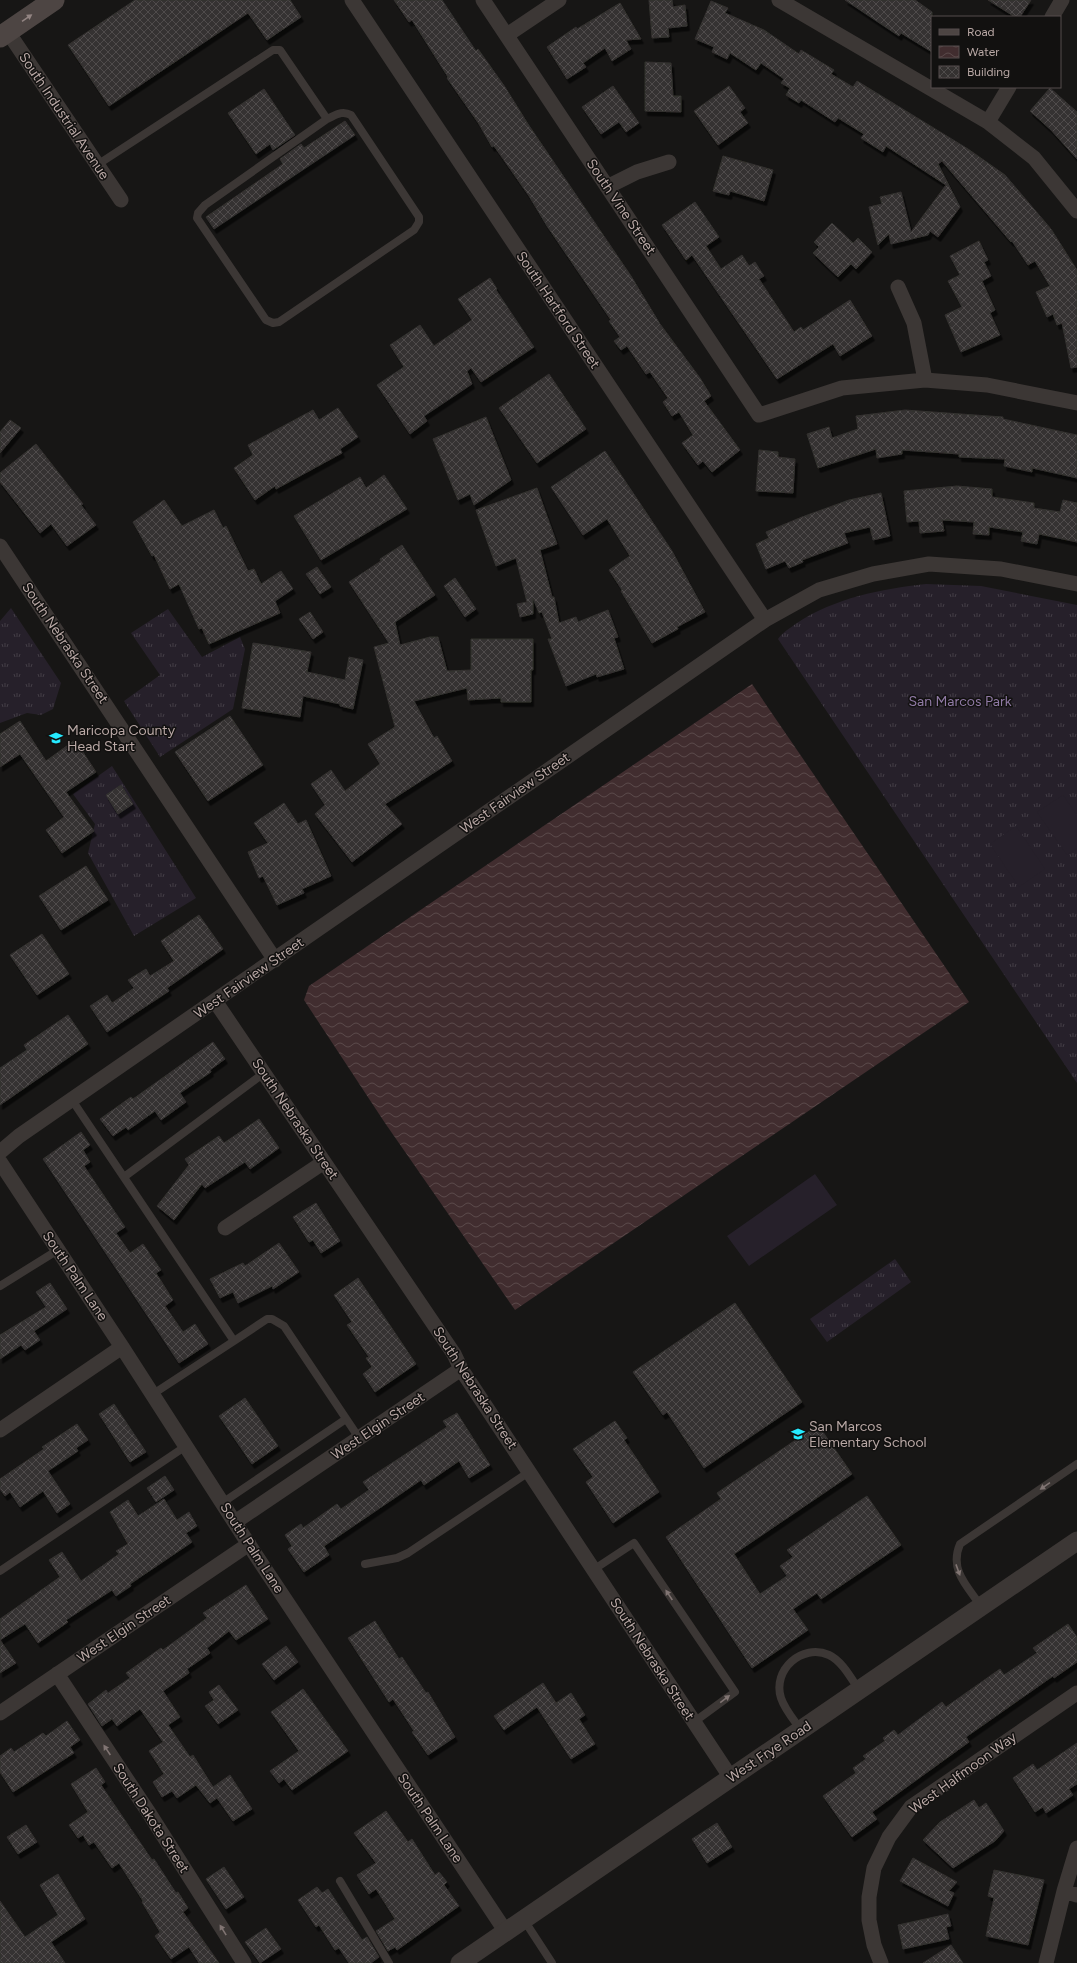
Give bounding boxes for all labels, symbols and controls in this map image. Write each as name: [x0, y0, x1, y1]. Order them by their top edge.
one-way arrow: [21, 15, 33, 22]
legend: [931, 16, 1061, 88]
text: Road: [967, 25, 995, 39]
text: Water: [967, 45, 999, 59]
street label: South Industrial Avenue: [15, 49, 113, 183]
text: Building: [967, 65, 1010, 79]
street label: South Vine Street: [583, 156, 659, 258]
street label: South Hartford Street: [512, 248, 604, 372]
street label: South Nebraska Street: [18, 579, 112, 707]
park label: San Marcos Park: [908, 693, 1012, 710]
place label: Maricopa County Head Start: [67, 722, 176, 755]
school or university icon: Maricopa County Head Start: [48, 730, 64, 746]
street label: West Fairview Street: [457, 749, 573, 837]
street label: West Fairview Street: [191, 934, 307, 1022]
street label: South Nebraska Street: [248, 1055, 342, 1183]
street label: South Palm Lane: [39, 1228, 111, 1324]
street label: South Nebraska Street: [429, 1324, 521, 1452]
street label: West Elgin Street: [328, 1388, 428, 1464]
place label: San Marcos Elementary School: [809, 1418, 927, 1451]
school or university icon: San Marcos Elementary School: [790, 1426, 806, 1442]
one-way arrow: [1040, 1482, 1050, 1490]
street label: South Palm Lane: [216, 1500, 288, 1597]
one-way arrow: [956, 1564, 962, 1576]
one-way arrow: [665, 1589, 673, 1600]
street label: West Elgin Street: [74, 1591, 174, 1667]
street label: South Nebraska Street: [606, 1595, 698, 1723]
one-way arrow: [720, 1695, 731, 1703]
street label: West Frye Road: [723, 1717, 815, 1787]
street label: West Halfmoon Way: [906, 1728, 1020, 1818]
one-way arrow: [103, 1745, 111, 1755]
street label: South Dakota Street: [109, 1760, 193, 1876]
street label: South Palm Lane: [394, 1770, 466, 1866]
one-way arrow: [219, 1925, 227, 1935]

